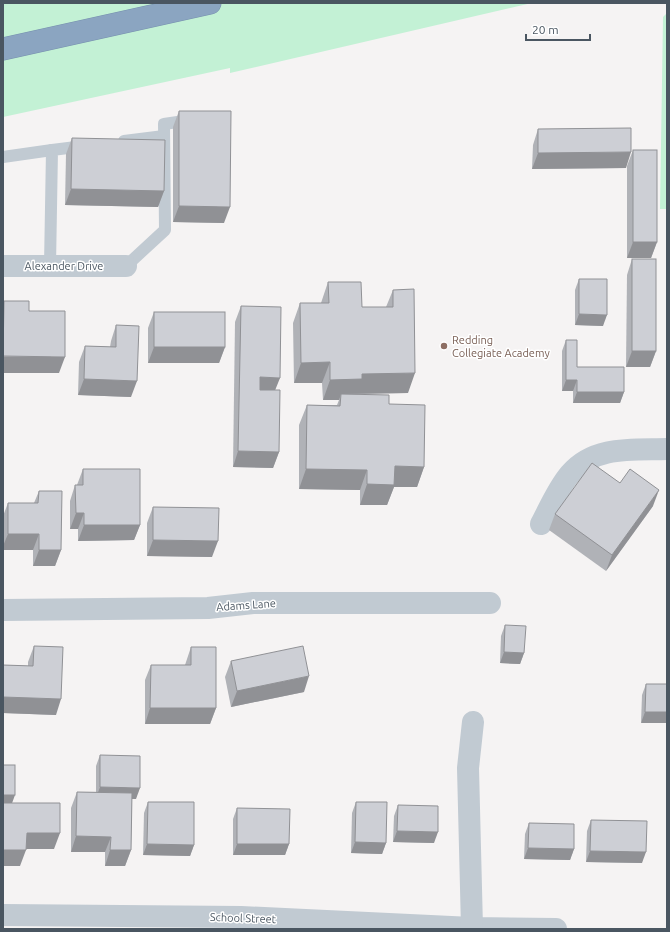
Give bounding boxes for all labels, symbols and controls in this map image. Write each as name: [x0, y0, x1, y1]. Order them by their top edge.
scale bar: [526, 16, 590, 42]
text: 20 m: [532, 23, 559, 36]
street label: Alexander Drive: [25, 260, 103, 272]
place label: Redding Collegiate Academy: [452, 334, 550, 359]
marker: Redding Collegiate Academy: [439, 341, 449, 351]
street label: Adams Lane: [216, 597, 276, 613]
street label: School Street: [210, 911, 277, 925]

